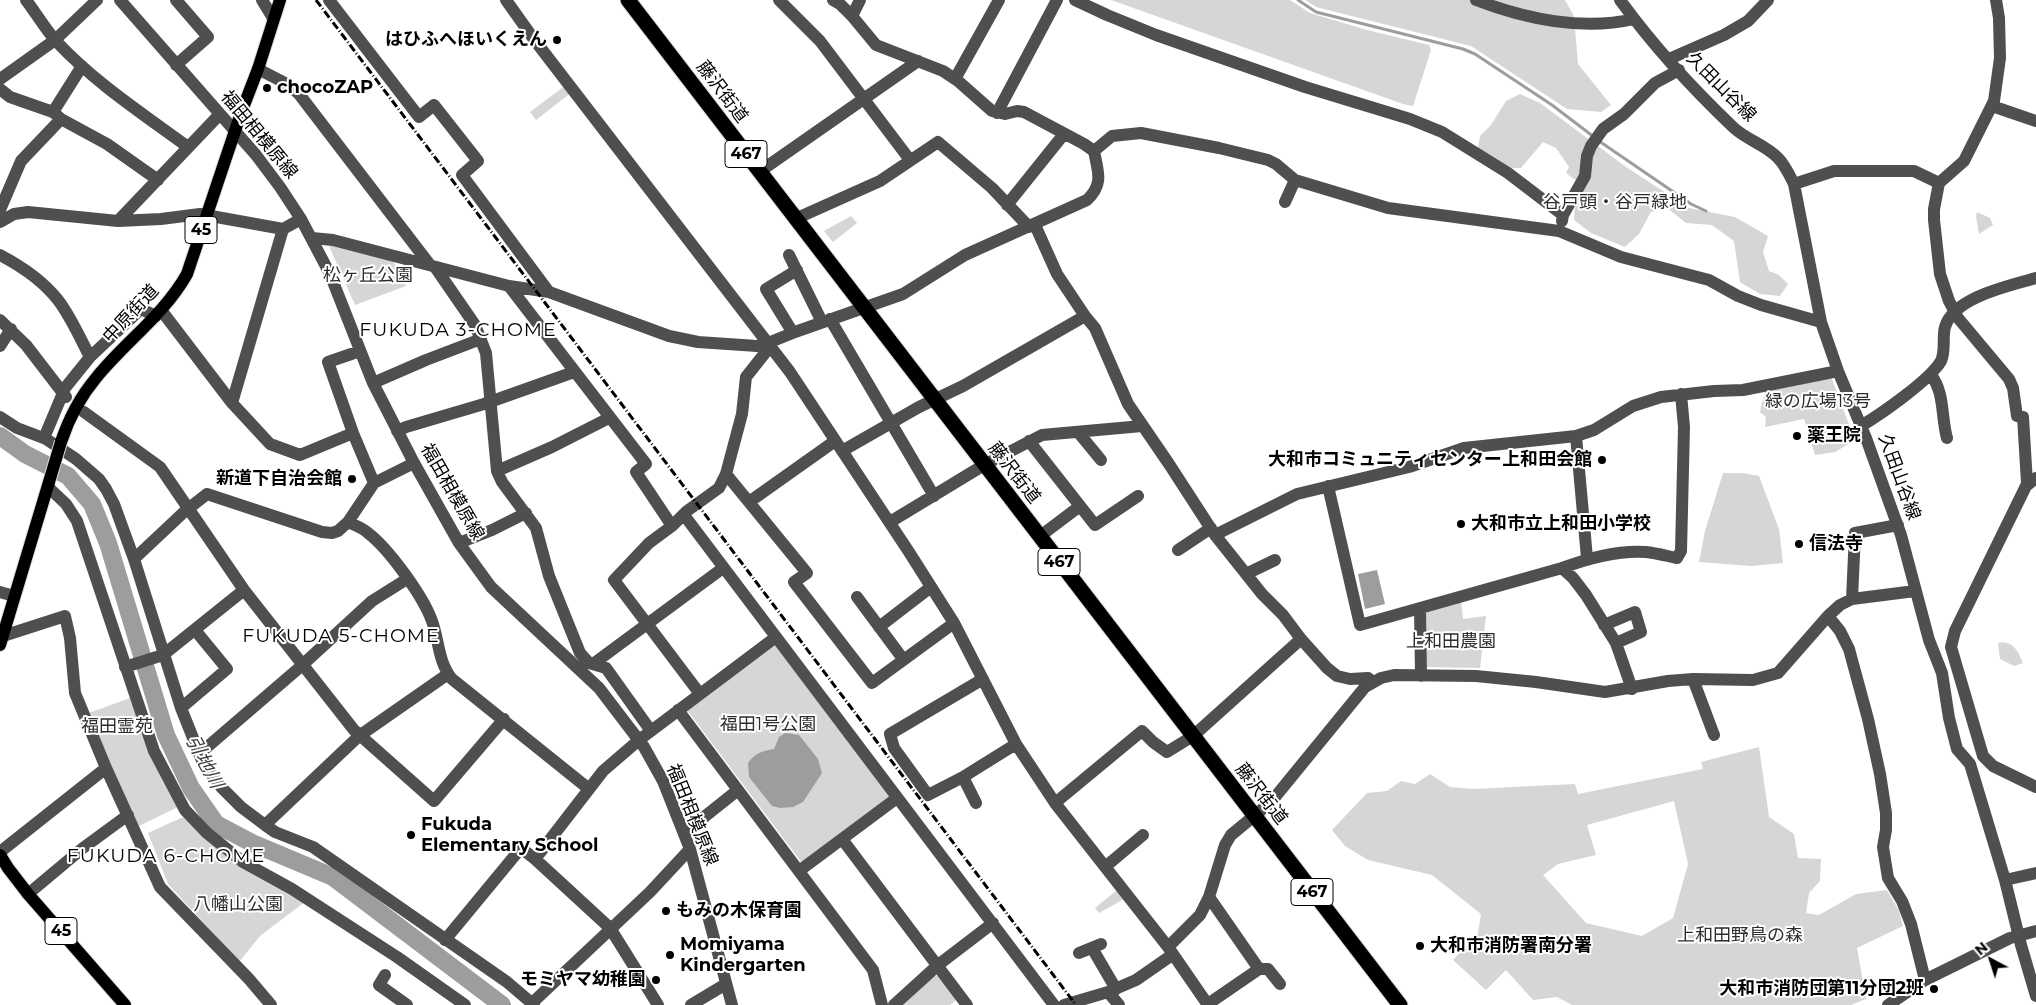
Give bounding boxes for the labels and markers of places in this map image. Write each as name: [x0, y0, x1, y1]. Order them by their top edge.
place label: はひふへほいくえん: [385, 29, 547, 51]
marker: はひふへほいくえん: [551, 34, 563, 46]
place label: chocoZAP: [277, 77, 373, 99]
marker: chocoZAP: [261, 82, 273, 94]
place label: 薬王院: [1807, 425, 1861, 447]
marker: 薬王院: [1791, 430, 1803, 442]
place label: 大和市コミュニティセンター上和田会館: [1268, 449, 1592, 471]
marker: 大和市コミュニティセンター上和田会館: [1596, 454, 1608, 466]
place label: 新道下自治会館: [216, 468, 342, 490]
marker: 新道下自治会館: [346, 473, 358, 485]
place label: 大和市立上和田小学校: [1471, 513, 1651, 535]
marker: 大和市立上和田小学校: [1455, 518, 1467, 530]
place label: 信法寺: [1809, 533, 1863, 555]
marker: 信法寺: [1793, 538, 1805, 550]
place label: Fukuda Elementary School: [421, 814, 598, 856]
marker: Fukuda Elementary School: [405, 829, 417, 841]
place label: もみの木保育園: [676, 900, 802, 922]
marker: もみの木保育園: [660, 905, 672, 917]
place label: Momiyama Kindergarten: [680, 934, 806, 976]
place label: 大和市消防署南分署: [1430, 935, 1592, 957]
marker: 大和市消防署南分署: [1414, 940, 1426, 952]
marker: Momiyama Kindergarten: [664, 949, 676, 961]
place label: モミヤマ幼稚園: [520, 969, 646, 991]
marker: モミヤマ幼稚園: [650, 974, 662, 986]
place label: 大和市消防団第11分団2班: [1719, 978, 1924, 1000]
marker: 大和市消防団第11分団2班: [1928, 983, 1940, 995]

